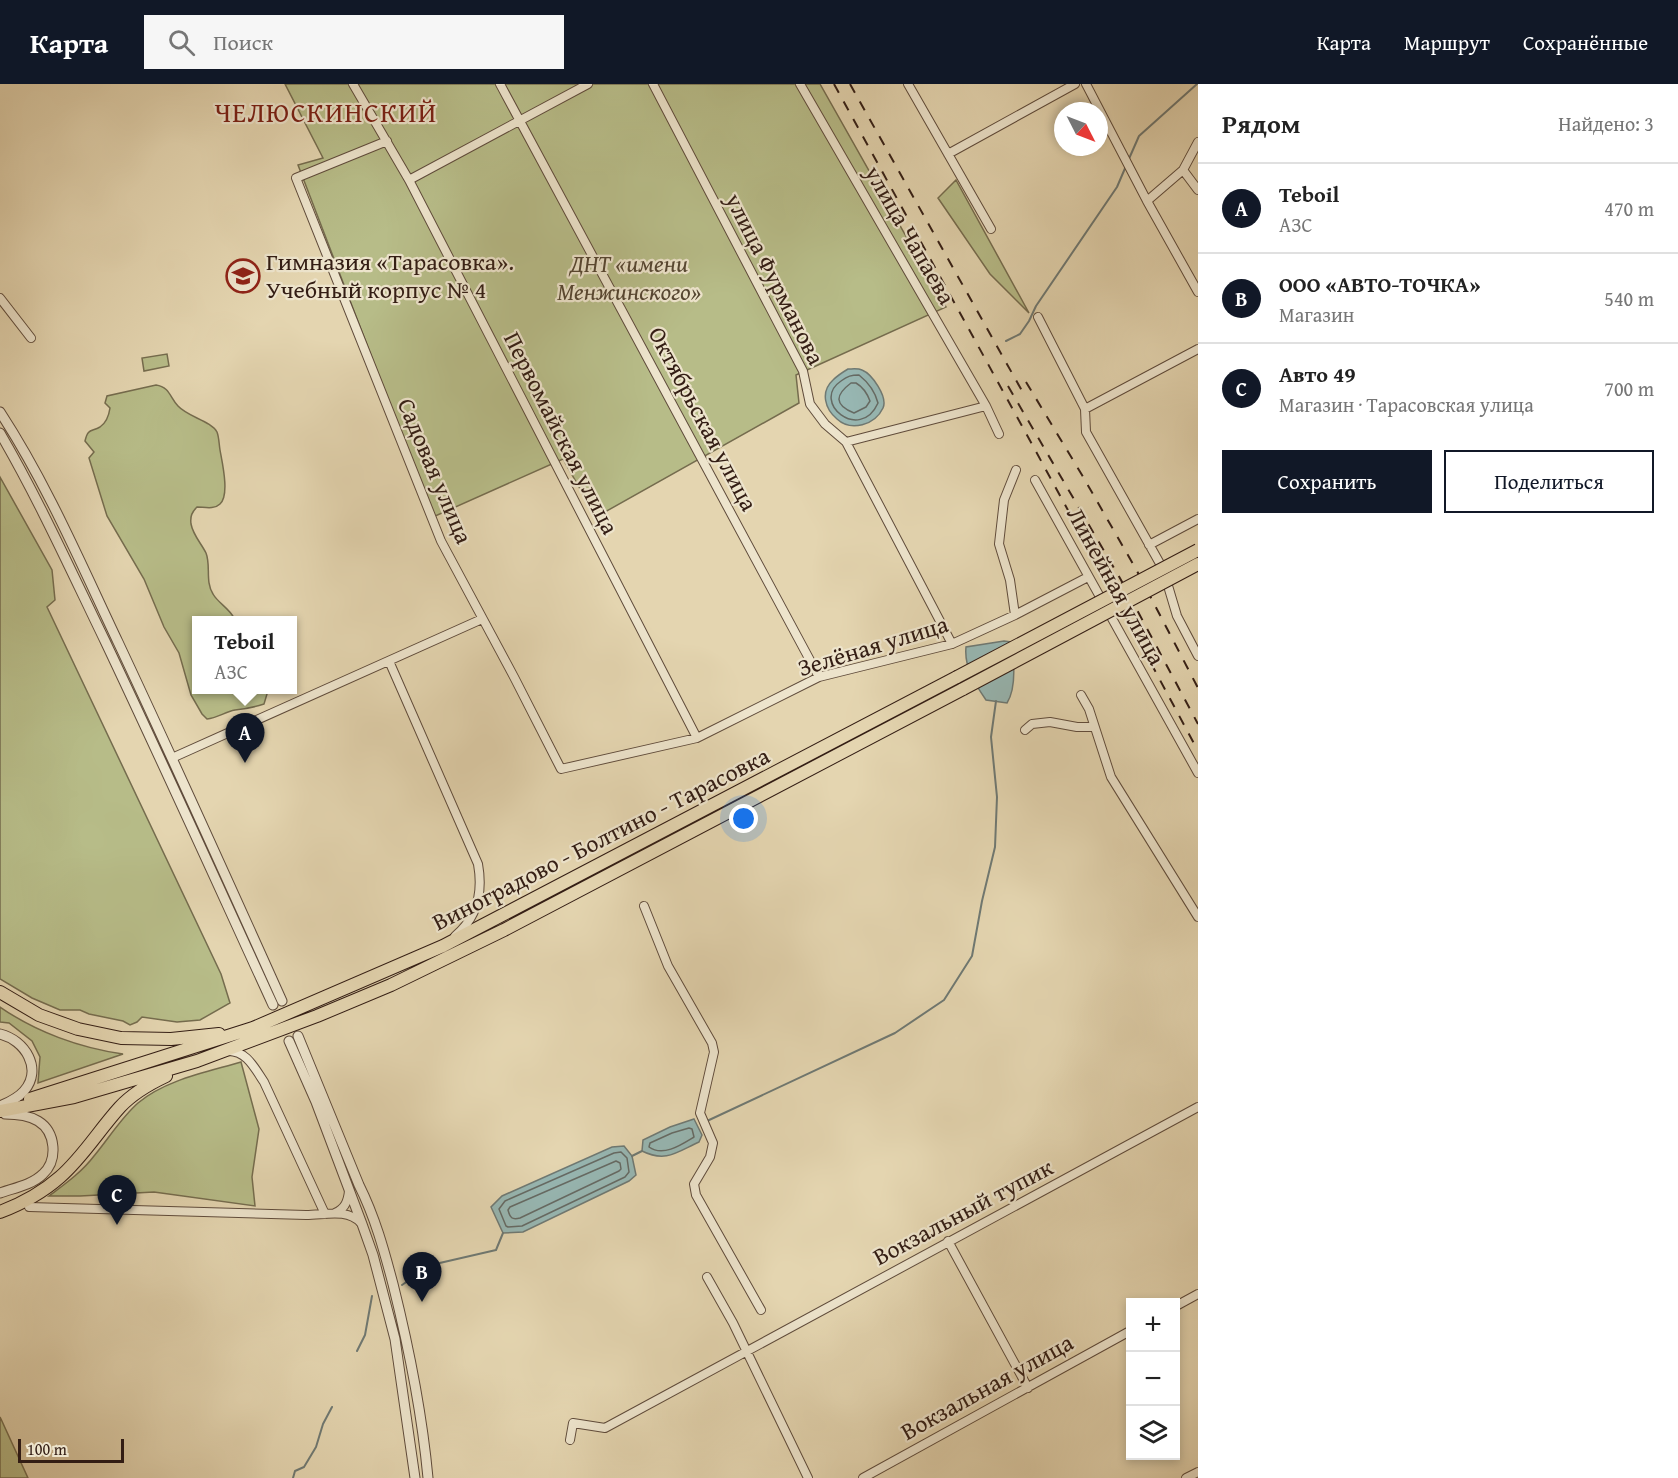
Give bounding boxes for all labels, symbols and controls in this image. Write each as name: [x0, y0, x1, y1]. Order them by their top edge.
search box: [144, 15, 564, 69]
text: Карта: [30, 22, 108, 63]
icon: search: [165, 26, 198, 59]
text: Поиск: [213, 26, 273, 58]
text: Карта: [1317, 27, 1371, 58]
text: Маршрут: [1404, 27, 1490, 58]
text: Сохранённые: [1523, 27, 1648, 58]
district label: ЧЕЛЮСКИНСКИЙ: [214, 92, 438, 132]
north arrow: [1054, 102, 1108, 156]
text: Рядом: [1222, 104, 1300, 143]
text: Найдено: 3: [1558, 109, 1654, 138]
street label: улица Чапаева: [856, 158, 965, 311]
text: Teboil: [1279, 178, 1339, 210]
street label: улица Фурманова: [717, 186, 834, 371]
text: A: [1235, 194, 1248, 223]
text: 470 m: [1604, 194, 1654, 223]
text: АЗС: [1279, 210, 1312, 239]
place label: Гимназия «Тарасовка». Учебный корпус № 4: [266, 244, 514, 307]
park label: ДНТ «имени Менжинского»: [557, 246, 701, 309]
school or university icon: Гимназия «Тарасовка». Учебный корпус № 4: [225, 258, 261, 294]
text: ООО «АВТО-ТОЧКА»: [1279, 268, 1480, 300]
text: B: [1235, 284, 1248, 313]
text: 540 m: [1604, 284, 1654, 313]
text: Магазин: [1279, 300, 1354, 329]
street label: Октябрьская улица: [640, 320, 767, 518]
street label: Первомайская улица: [495, 325, 628, 541]
text: Авто 49: [1279, 358, 1356, 390]
text: C: [1236, 374, 1247, 403]
text: 700 m: [1604, 374, 1654, 403]
text: Магазин · Тарасовская улица: [1279, 390, 1534, 419]
street label: Садовая улица: [389, 393, 482, 550]
button: Сохранить: [1222, 450, 1432, 513]
button: Поделиться: [1444, 450, 1654, 513]
street label: Линейная улица: [1058, 500, 1175, 672]
street label: Зелёная улица: [793, 606, 953, 685]
popup: [192, 616, 297, 694]
text: Teboil: [214, 625, 275, 657]
text: АЗС: [214, 657, 248, 686]
pin: A: [226, 714, 264, 763]
street label: Виноградово - Болтино - Тарасовка: [426, 738, 776, 939]
your location: [729, 804, 758, 833]
street label: Вокзальный тупик: [867, 1149, 1059, 1274]
pin: C: [98, 1176, 136, 1225]
pin: B: [402, 1252, 442, 1302]
map controls: [1126, 1298, 1180, 1460]
button: +: [1126, 1298, 1180, 1352]
street label: Вокзальная улица: [894, 1324, 1080, 1449]
button: −: [1126, 1352, 1180, 1406]
button: layers: [1126, 1406, 1180, 1460]
scale bar: [18, 1436, 124, 1464]
text: 100 m: [27, 1437, 67, 1461]

